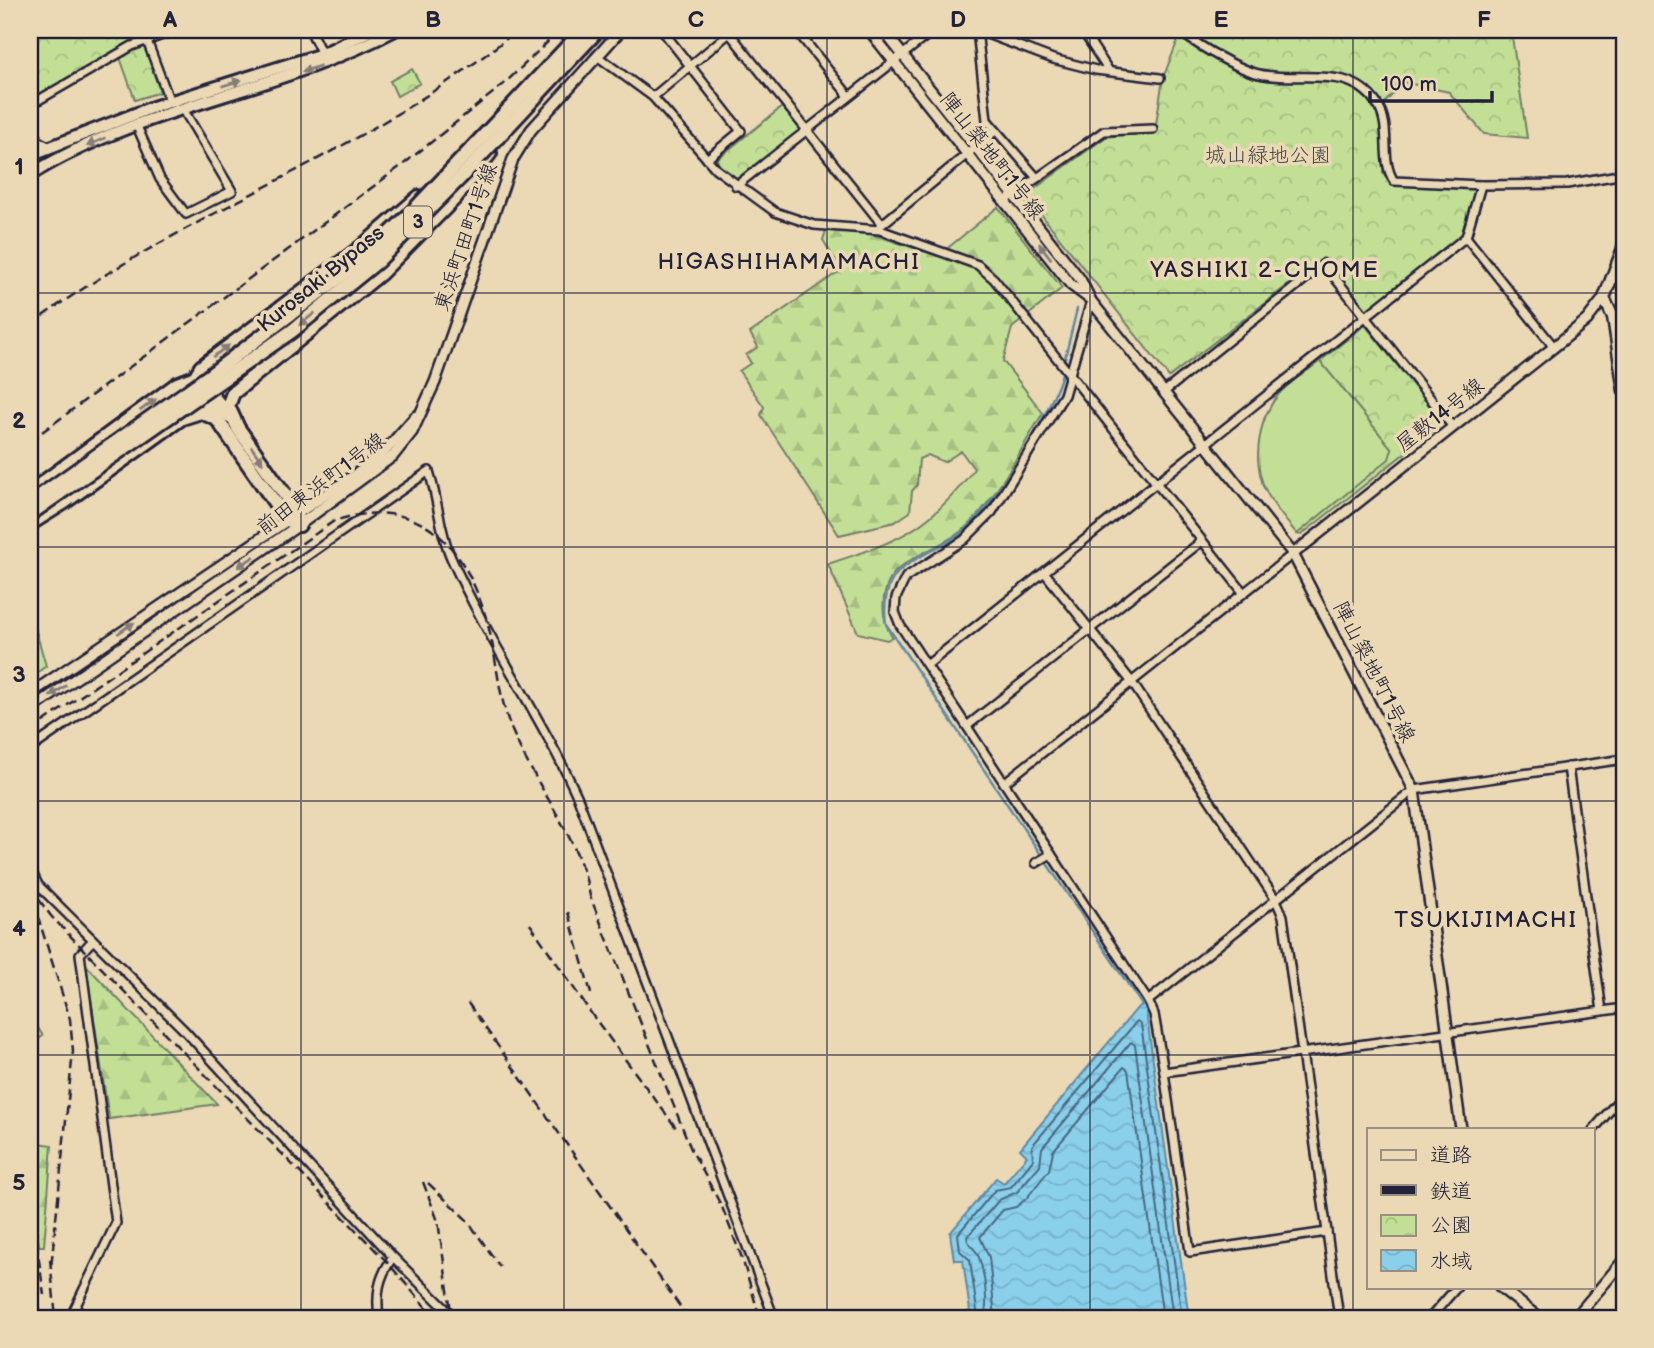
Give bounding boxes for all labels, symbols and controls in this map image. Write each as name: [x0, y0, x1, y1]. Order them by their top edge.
text: A: [162, 6, 178, 34]
text: B: [425, 6, 441, 34]
text: C: [688, 6, 704, 34]
text: D: [950, 6, 966, 34]
text: E: [1214, 6, 1229, 34]
text: F: [1477, 6, 1491, 34]
scale bar: [1370, 60, 1493, 104]
one-way arrow: [300, 64, 321, 75]
text: 100 m: [1381, 72, 1437, 97]
one-way arrow: [222, 77, 243, 87]
street label: 陣山築地町1号線: [934, 87, 1050, 225]
one-way arrow: [85, 137, 106, 148]
park label: 城山緑地公園: [1205, 143, 1331, 168]
text: 1: [14, 153, 24, 181]
street label: 東浜町田町1号線: [429, 160, 503, 314]
road number: 3: [404, 206, 432, 238]
street label: Kurosaki Bypass: [253, 220, 389, 338]
one-way arrow: [1037, 243, 1052, 261]
district label: HIGASHIHAMAMACHI: [657, 248, 921, 276]
district label: YASHIKI 2-CHOME: [1149, 256, 1380, 284]
one-way arrow: [298, 312, 316, 327]
one-way arrow: [212, 344, 230, 358]
street label: 屋敷14号線: [1391, 373, 1489, 457]
one-way arrow: [139, 398, 157, 412]
text: 2: [12, 407, 26, 435]
street label: 前田東浜町1号線: [252, 427, 390, 541]
one-way arrow: [250, 446, 264, 464]
one-way arrow: [237, 555, 255, 569]
street label: 陣山築地町1号線: [1328, 597, 1420, 747]
one-way arrow: [117, 622, 136, 635]
text: 3: [12, 661, 26, 689]
one-way arrow: [49, 684, 67, 698]
district label: TSUKIJIMACHI: [1394, 906, 1578, 934]
text: 4: [12, 915, 26, 943]
legend: [1367, 1128, 1594, 1288]
text: 道路: [1430, 1143, 1472, 1168]
text: 5: [12, 1169, 26, 1197]
text: 鉄道: [1430, 1179, 1472, 1204]
text: 公園: [1430, 1213, 1472, 1238]
text: 水域: [1430, 1249, 1472, 1274]

